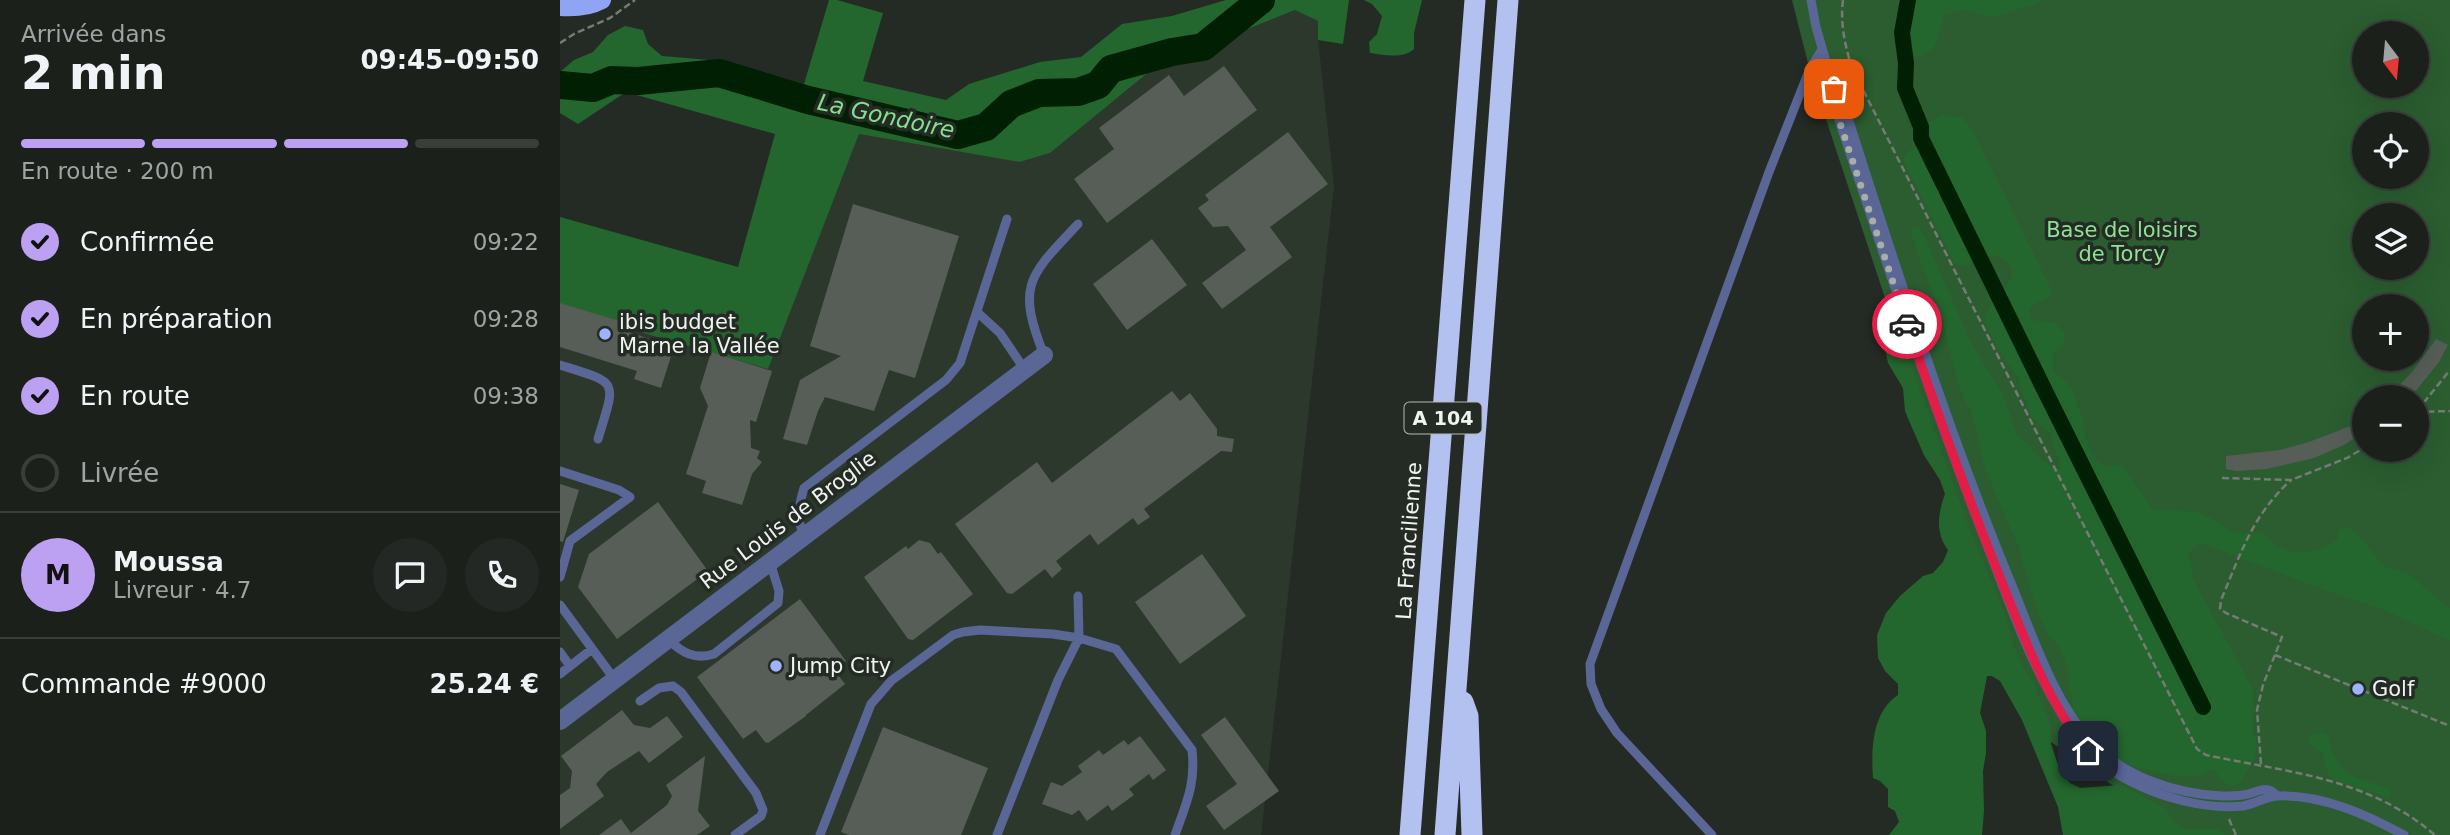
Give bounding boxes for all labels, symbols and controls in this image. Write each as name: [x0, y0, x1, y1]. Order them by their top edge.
text: Arrivée dans: [21, 21, 166, 47]
north arrow: [2352, 21, 2429, 98]
map controls: [2352, 21, 2429, 462]
text: 09:45–09:50: [360, 45, 539, 75]
text: 2 min: [21, 46, 165, 100]
pin: [1804, 59, 1864, 119]
icon: bag: [1815, 70, 1853, 108]
water label: La Gondoire: [815, 89, 957, 143]
button: locate: [2352, 112, 2429, 189]
text: En route · 200 m: [21, 158, 214, 184]
button: layers: [2352, 203, 2429, 280]
park label: Base de loisirs de Torcy: [2046, 218, 2198, 266]
icon: check: [21, 223, 59, 261]
text: Confirmée: [80, 227, 214, 257]
text: 09:22: [473, 229, 539, 255]
courier: [1872, 289, 1942, 359]
button: +: [2352, 294, 2429, 371]
icon: check: [21, 300, 59, 338]
text: En préparation: [80, 304, 273, 334]
icon: car: [1888, 305, 1926, 343]
text: 09:28: [473, 306, 539, 332]
place label: ibis budget Marne la Vallée: [619, 310, 780, 358]
marker: ibis budget Marne la Vallée: [597, 326, 613, 342]
icon: check: [21, 377, 59, 415]
text: En route: [80, 381, 190, 411]
text: 09:38: [473, 383, 539, 409]
button: −: [2352, 385, 2429, 462]
road number: A 104: [1404, 402, 1482, 434]
street label: Rue Louis de Broglie: [695, 446, 881, 594]
text: Livrée: [80, 458, 159, 488]
street label: La Francilienne: [1392, 461, 1426, 621]
button: chat: [373, 538, 447, 612]
button: phone: [465, 538, 539, 612]
text: Moussa: [113, 547, 224, 577]
text: M: [45, 560, 71, 590]
text: Livreur · 4.7: [113, 577, 251, 603]
place label: Jump City: [788, 654, 891, 678]
marker: Jump City: [768, 658, 784, 674]
text: Commande #9000: [21, 669, 267, 699]
text: 25.24 €: [430, 669, 539, 699]
place label: Golf: [2372, 677, 2415, 701]
marker: Golf: [2350, 681, 2366, 697]
pin: [2058, 721, 2118, 781]
icon: home: [2069, 732, 2107, 770]

